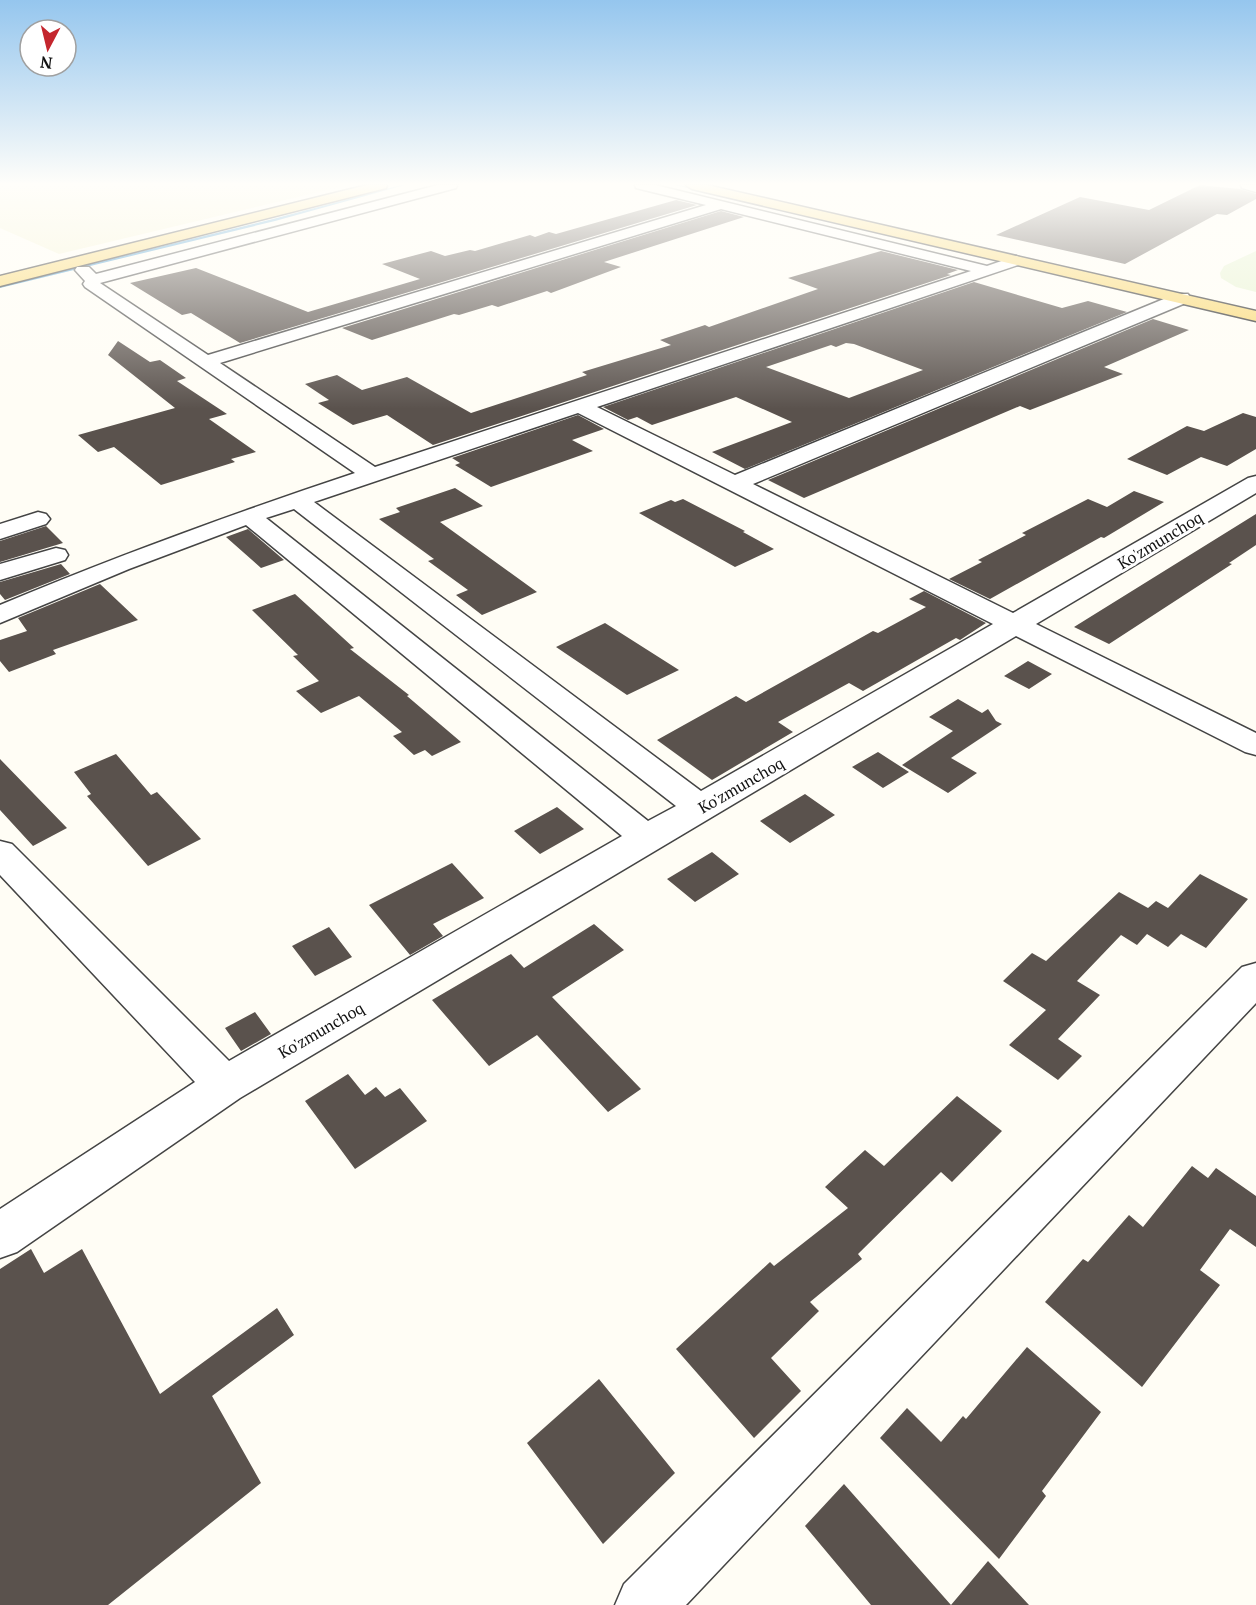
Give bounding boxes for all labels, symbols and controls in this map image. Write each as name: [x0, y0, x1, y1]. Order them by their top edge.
north arrow: [18, 18, 78, 78]
text: N: [39, 51, 54, 75]
street label: Ko'zmunchoq: [1113, 506, 1207, 574]
street label: Ko'zmunchoq: [694, 751, 788, 818]
street label: Ko'zmunchoq: [274, 996, 368, 1063]

